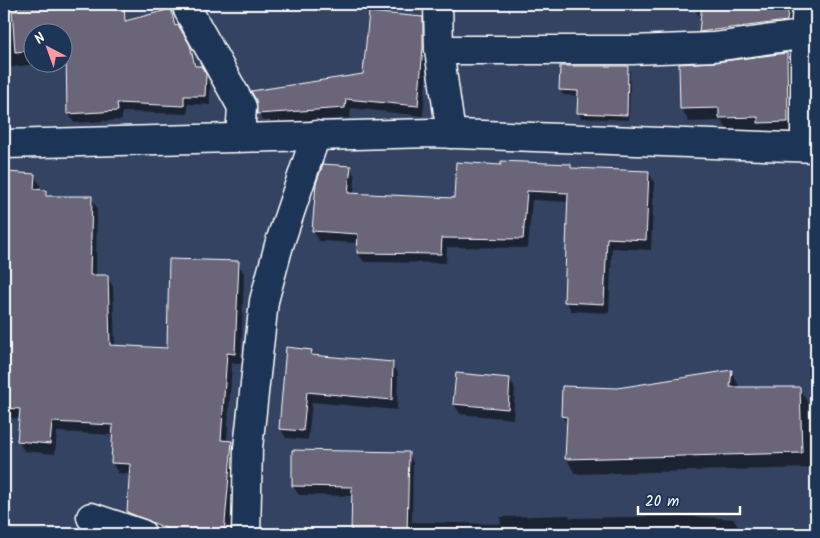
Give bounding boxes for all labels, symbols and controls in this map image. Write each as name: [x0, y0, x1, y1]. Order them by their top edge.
north arrow: [22, 22, 72, 72]
text: N: [30, 28, 51, 50]
scale bar: [638, 483, 740, 515]
text: 20 m: [645, 490, 679, 514]

